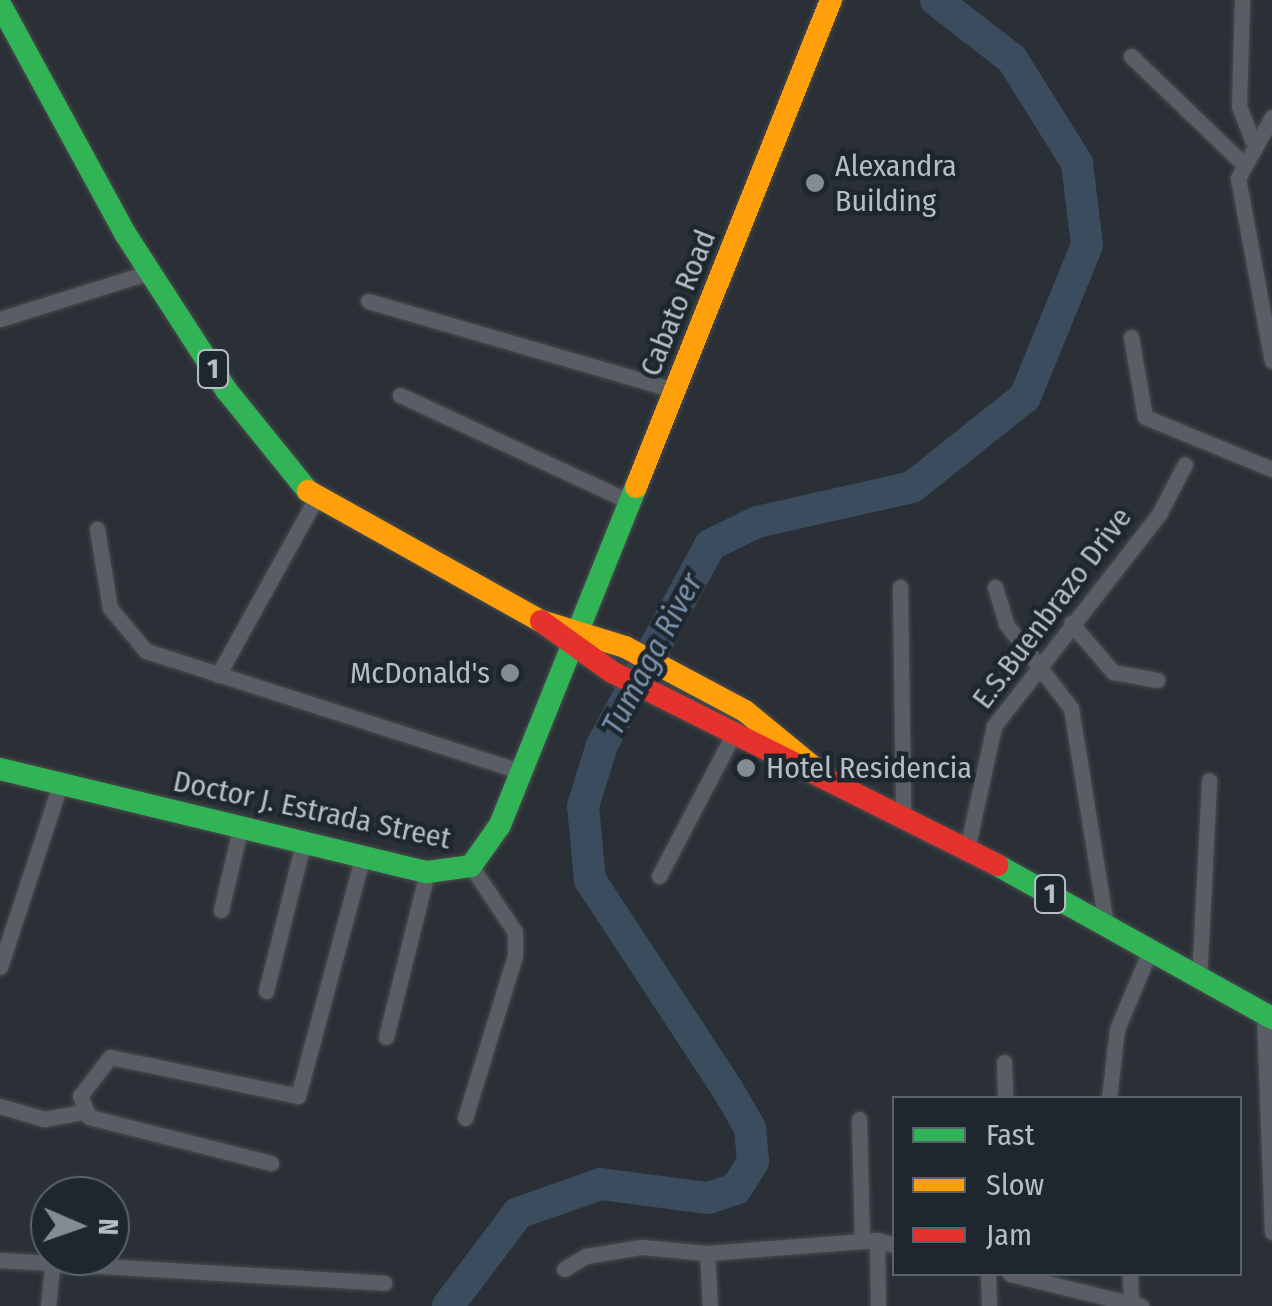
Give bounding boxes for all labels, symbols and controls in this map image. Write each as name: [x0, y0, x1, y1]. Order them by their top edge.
place label: Alexandra Building: [835, 148, 957, 218]
marker: Alexandra Building: [804, 172, 826, 194]
street label: Cabato Road: [632, 225, 724, 381]
road number: 1: [196, 346, 230, 392]
street label: E.S.Buenbrazo Drive: [965, 500, 1139, 716]
water label: Tumaga River: [593, 567, 711, 741]
place label: McDonald's: [350, 655, 490, 691]
marker: McDonald's: [499, 662, 521, 684]
place label: Hotel Residencia: [766, 750, 972, 786]
marker: Hotel Residencia: [735, 757, 757, 779]
street label: Doctor J. Estrada Street: [170, 763, 454, 857]
road number: 1: [1032, 871, 1068, 917]
legend: [892, 1096, 1242, 1276]
text: Fast: [986, 1117, 1034, 1153]
text: Slow: [986, 1167, 1044, 1203]
north arrow: [30, 1176, 130, 1276]
text: Jam: [986, 1217, 1032, 1253]
text: N: [92, 1218, 125, 1236]

